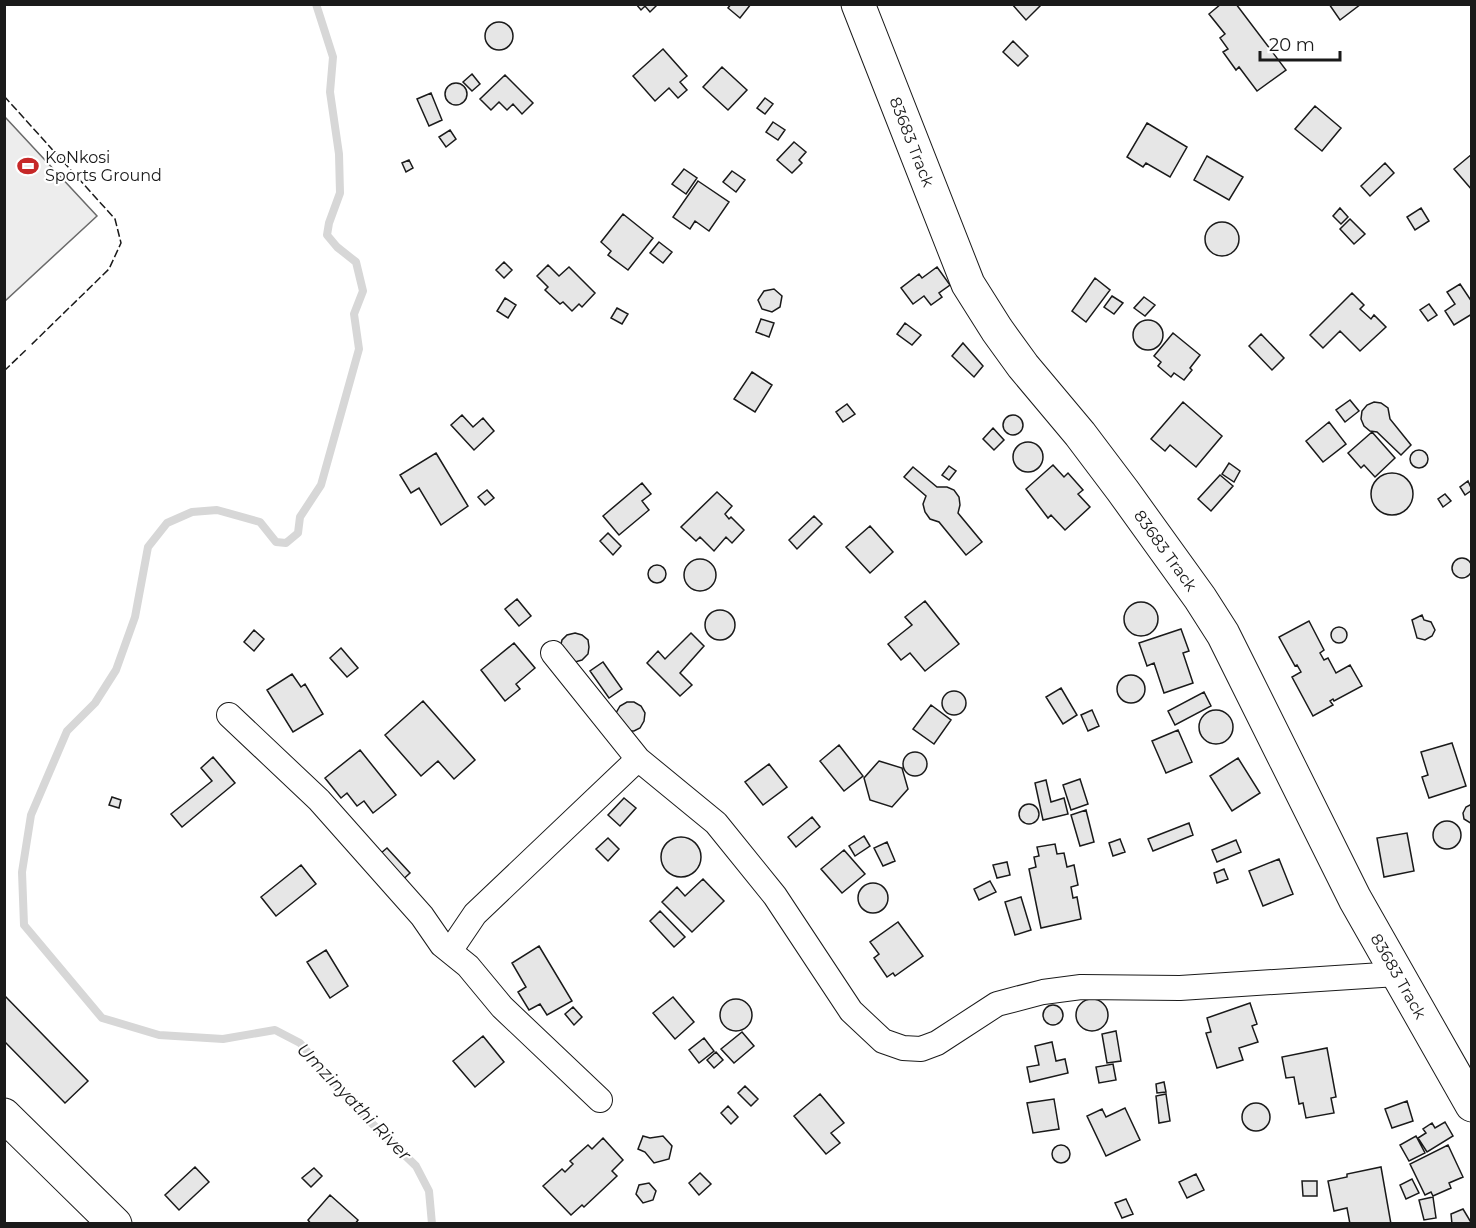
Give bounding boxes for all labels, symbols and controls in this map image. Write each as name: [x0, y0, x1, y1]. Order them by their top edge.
scale bar: [1260, 24, 1340, 62]
text: 20 m: [1269, 34, 1315, 56]
street label: 83683 Track: [885, 94, 938, 190]
place label: KoNkosi Sports Ground: [45, 148, 162, 185]
sports icon: KoNkosi Sports Ground: [16, 154, 40, 178]
street label: 83683 Track: [1130, 507, 1201, 595]
street label: 83683 Track: [1367, 930, 1430, 1023]
water label: Umzinyathi River: [292, 1039, 416, 1166]

